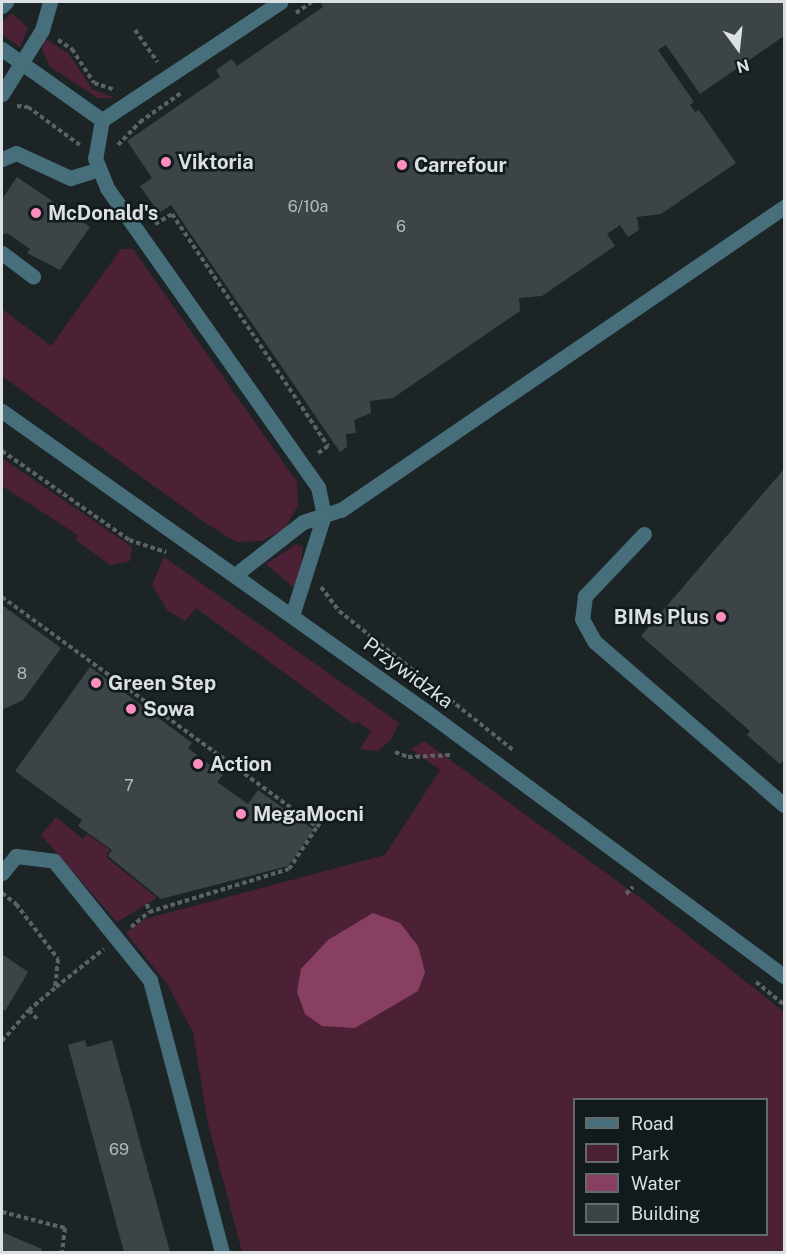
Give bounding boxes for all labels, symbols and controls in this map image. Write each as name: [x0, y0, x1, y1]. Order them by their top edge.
north arrow: [708, 18, 768, 78]
text: N: [734, 55, 751, 77]
place label: Viktoria: [178, 150, 253, 174]
place label: Carrefour: [414, 153, 507, 177]
marker: Viktoria: [159, 155, 173, 169]
marker: Carrefour: [395, 158, 409, 172]
house number: 6/10a: [288, 197, 328, 217]
place label: McDonald's: [48, 201, 158, 225]
marker: McDonald's: [29, 206, 43, 220]
house number: 6: [396, 217, 406, 237]
place label: BIMs Plus: [614, 605, 709, 629]
marker: BIMs Plus: [714, 610, 728, 624]
street label: Przywidzka: [358, 632, 458, 714]
house number: 8: [17, 664, 27, 684]
place label: Green Step: [108, 671, 216, 695]
marker: Green Step: [89, 676, 103, 690]
place label: Sowa: [143, 697, 195, 721]
marker: Sowa: [124, 702, 138, 716]
place label: Action: [210, 752, 272, 776]
marker: Action: [191, 757, 205, 771]
house number: 7: [124, 776, 134, 796]
place label: MegaMocni: [253, 802, 364, 826]
marker: MegaMocni: [234, 807, 248, 821]
legend: [573, 1098, 768, 1236]
text: Road: [631, 1113, 674, 1134]
house number: 69: [109, 1140, 129, 1160]
text: Park: [631, 1143, 669, 1164]
text: Water: [631, 1173, 681, 1194]
text: Building: [631, 1203, 700, 1224]

